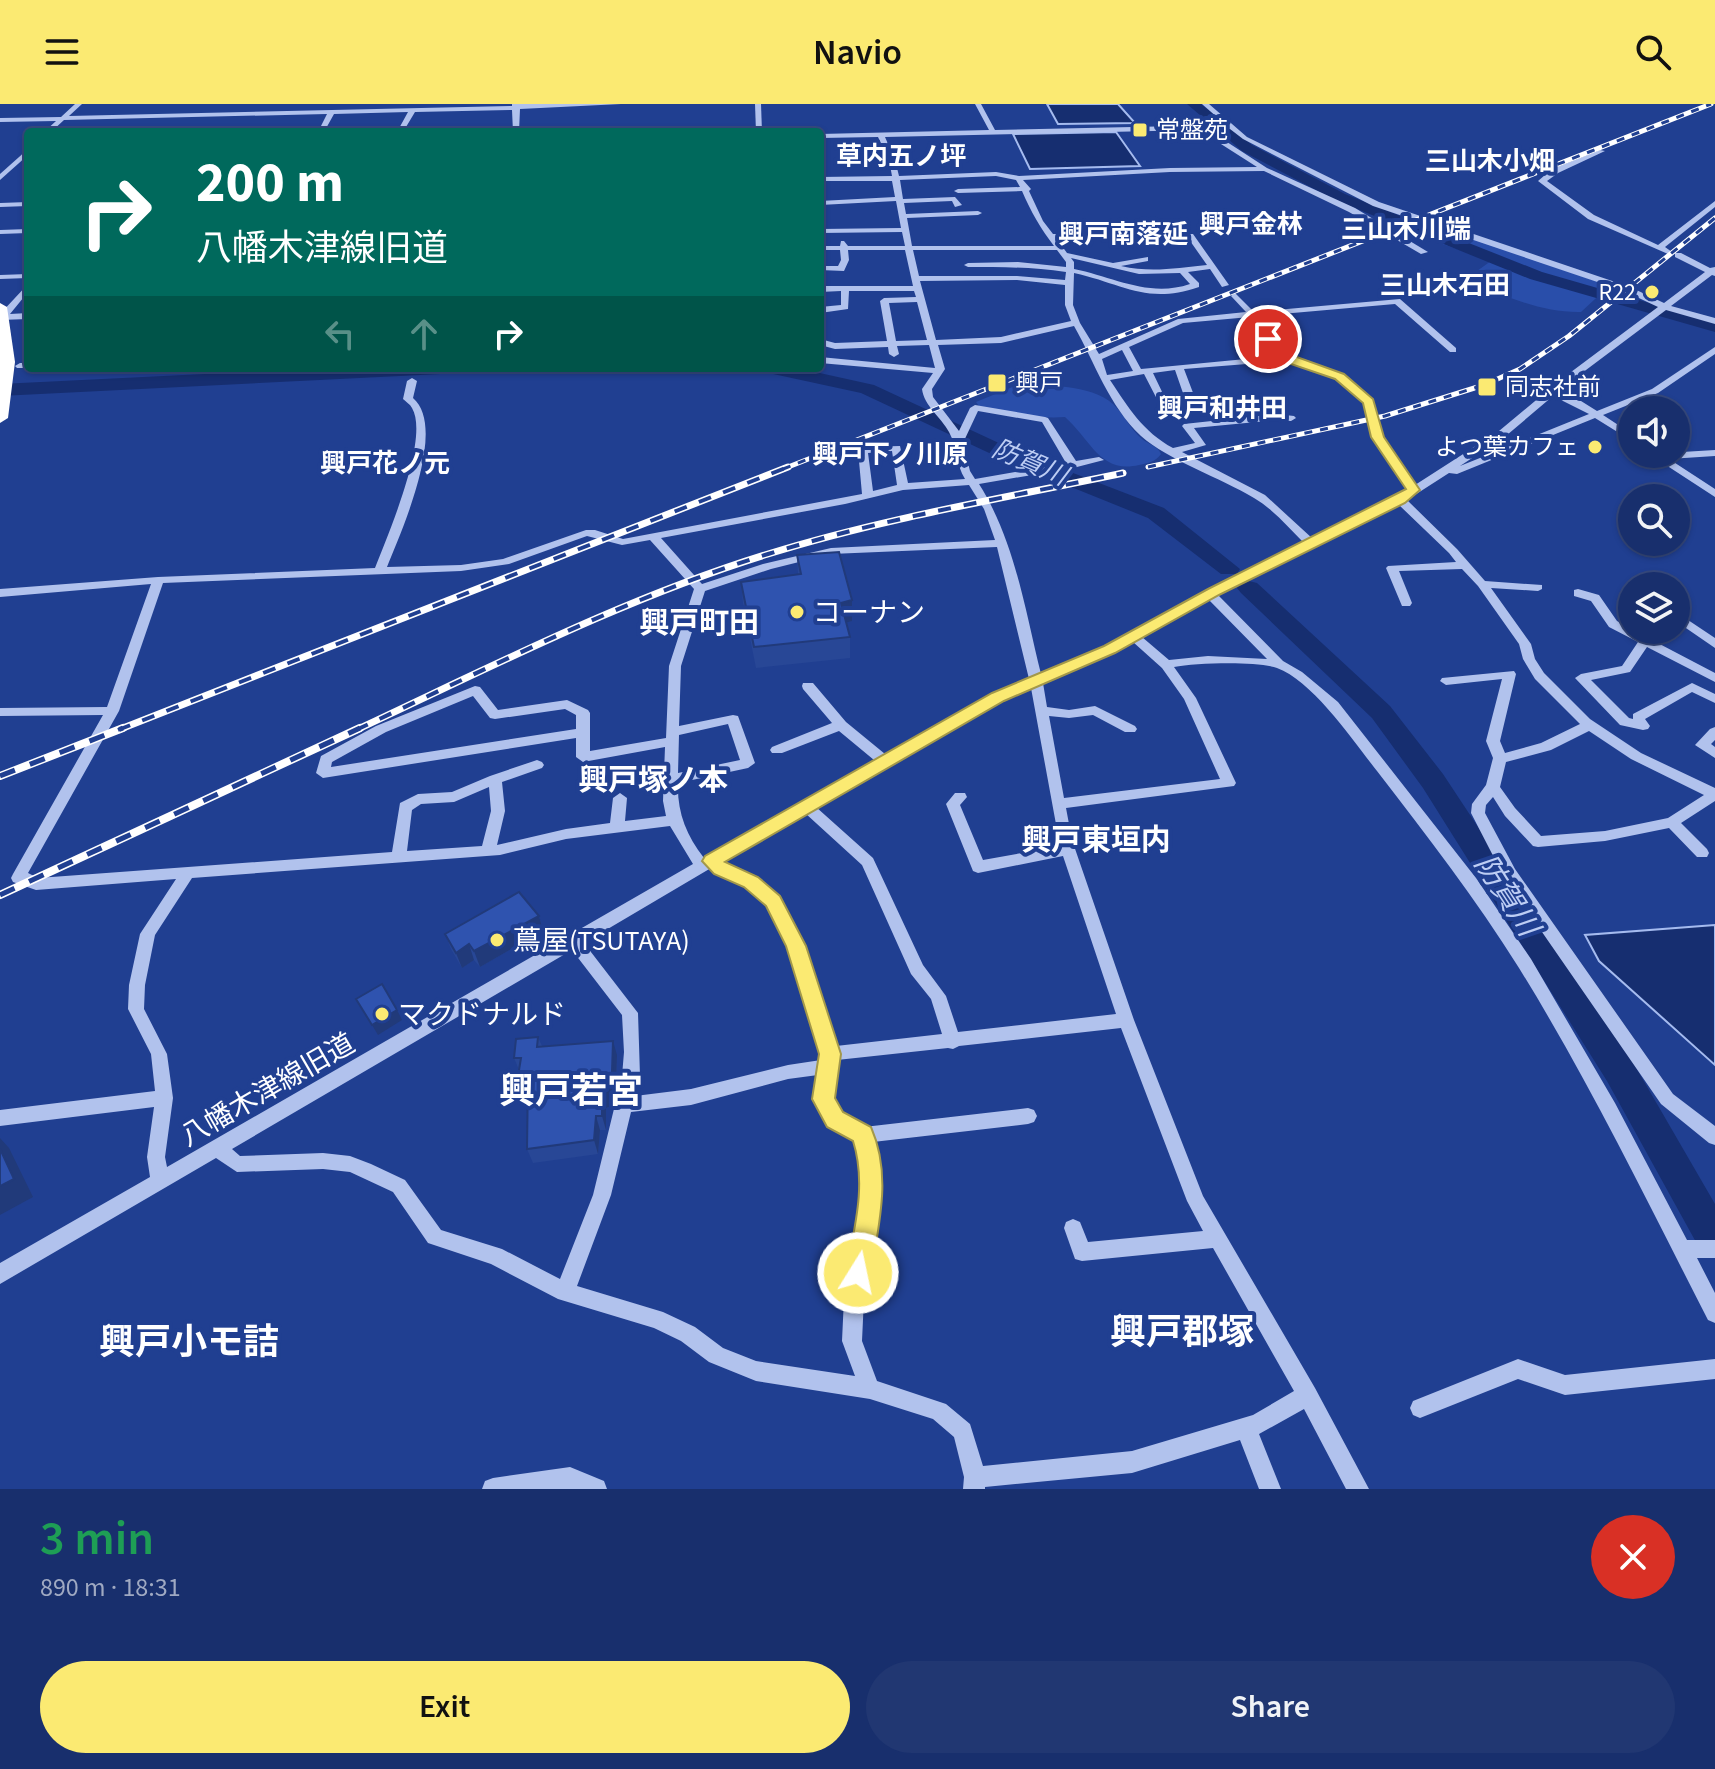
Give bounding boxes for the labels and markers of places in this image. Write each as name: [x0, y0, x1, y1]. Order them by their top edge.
place label: 常盤苑: [1156, 113, 1228, 148]
marker: 常盤苑: [1131, 121, 1149, 139]
place label: R22: [1598, 275, 1636, 310]
marker: R22: [1643, 283, 1661, 301]
pin: [1234, 305, 1302, 373]
place label: 興戸: [1015, 366, 1063, 401]
place label: 同志社前: [1505, 370, 1601, 405]
marker: 興戸: [986, 372, 1008, 394]
marker: 同志社前: [1476, 376, 1498, 398]
place label: よつ葉カフェ: [1435, 430, 1579, 465]
marker: よつ葉カフェ: [1586, 438, 1604, 456]
place label: コーナン: [813, 593, 925, 633]
marker: コーナン: [788, 603, 806, 621]
place label: 蔦屋(TSUTAYA): [513, 921, 690, 961]
marker: 蔦屋(TSUTAYA): [488, 931, 506, 949]
place label: マクドナルド: [398, 995, 566, 1035]
marker: マクドナルド: [373, 1005, 391, 1023]

